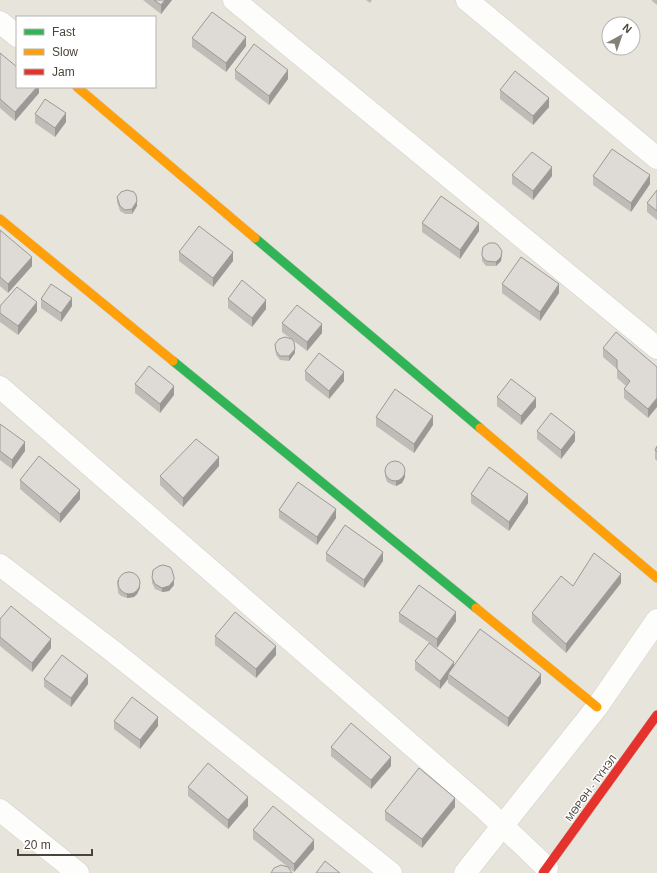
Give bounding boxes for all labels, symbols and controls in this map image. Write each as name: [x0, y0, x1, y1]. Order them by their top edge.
legend: [16, 16, 156, 88]
north arrow: [601, 16, 641, 56]
text: N: [621, 21, 634, 36]
text: Fast: [52, 25, 76, 39]
text: Slow: [52, 45, 78, 59]
text: Jam: [52, 65, 75, 79]
street label: МӨРӨН - ТҮНЭЛ: [563, 753, 619, 823]
scale bar: [18, 831, 92, 857]
text: 20 m: [24, 838, 51, 852]

